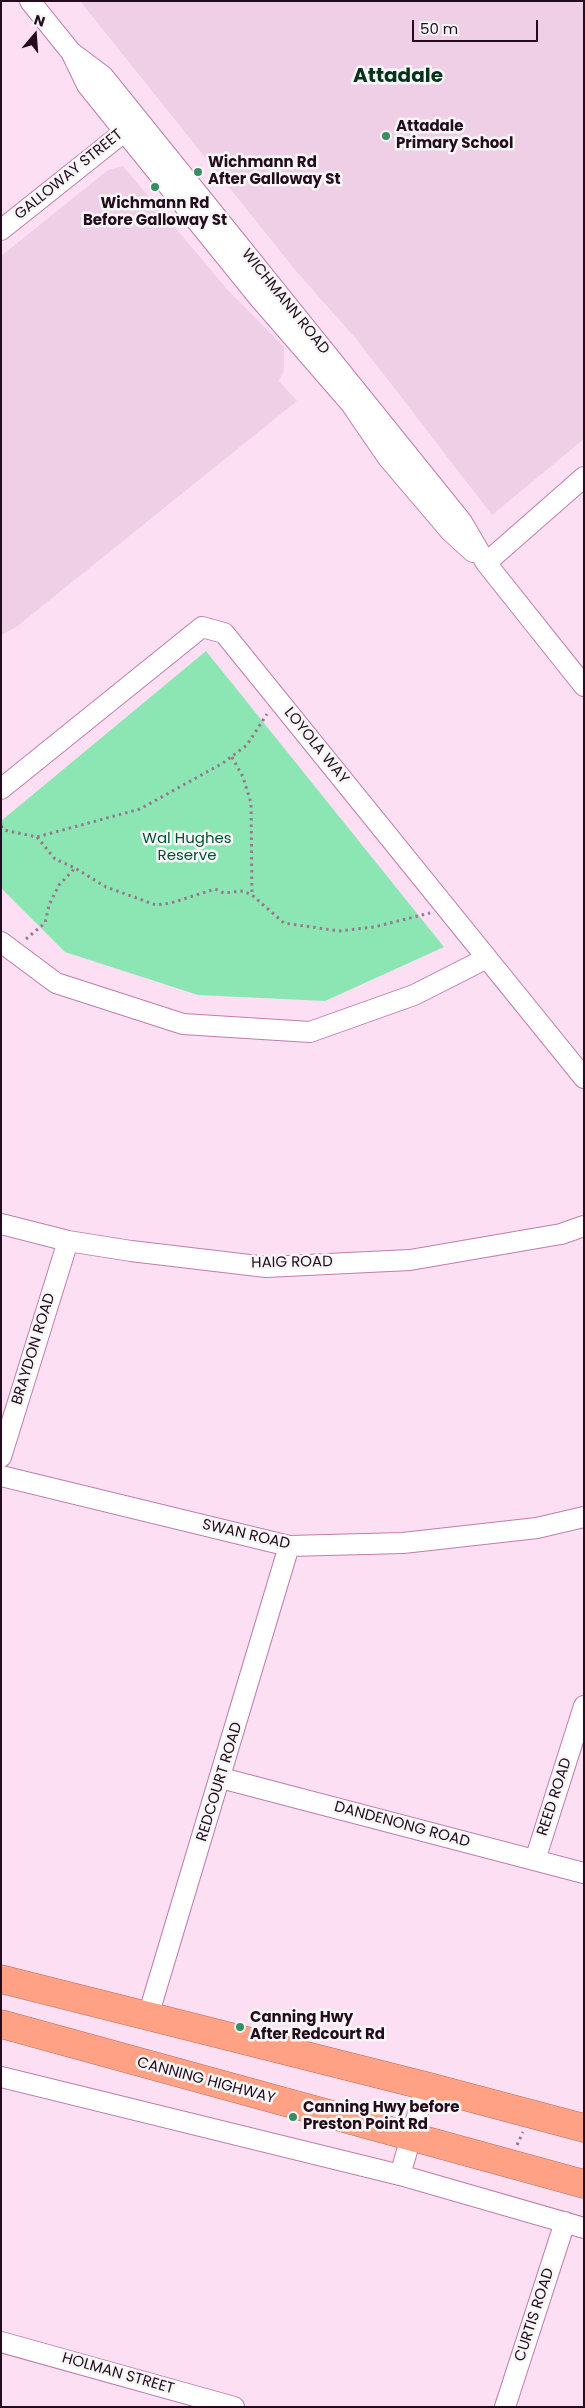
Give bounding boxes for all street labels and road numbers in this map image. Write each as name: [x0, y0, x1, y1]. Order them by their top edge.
street label: GALLOWAY STREET: [11, 126, 127, 224]
street label: WICHMANN ROAD: [237, 246, 333, 358]
street label: LOYOLA WAY: [280, 704, 352, 788]
street label: HAIG ROAD: [251, 1253, 333, 1273]
street label: BRAYDON ROAD: [8, 1291, 60, 1407]
street label: SWAN ROAD: [200, 1516, 292, 1554]
street label: REDCOURT ROAD: [193, 1720, 247, 1844]
street label: REED ROAD: [534, 1756, 576, 1838]
street label: DANDENONG ROAD: [332, 1798, 472, 1852]
street label: CANNING HIGHWAY: [135, 2054, 277, 2108]
street label: CURTIS ROAD: [511, 2266, 559, 2364]
street label: HOLMAN STREET: [60, 2349, 176, 2399]

